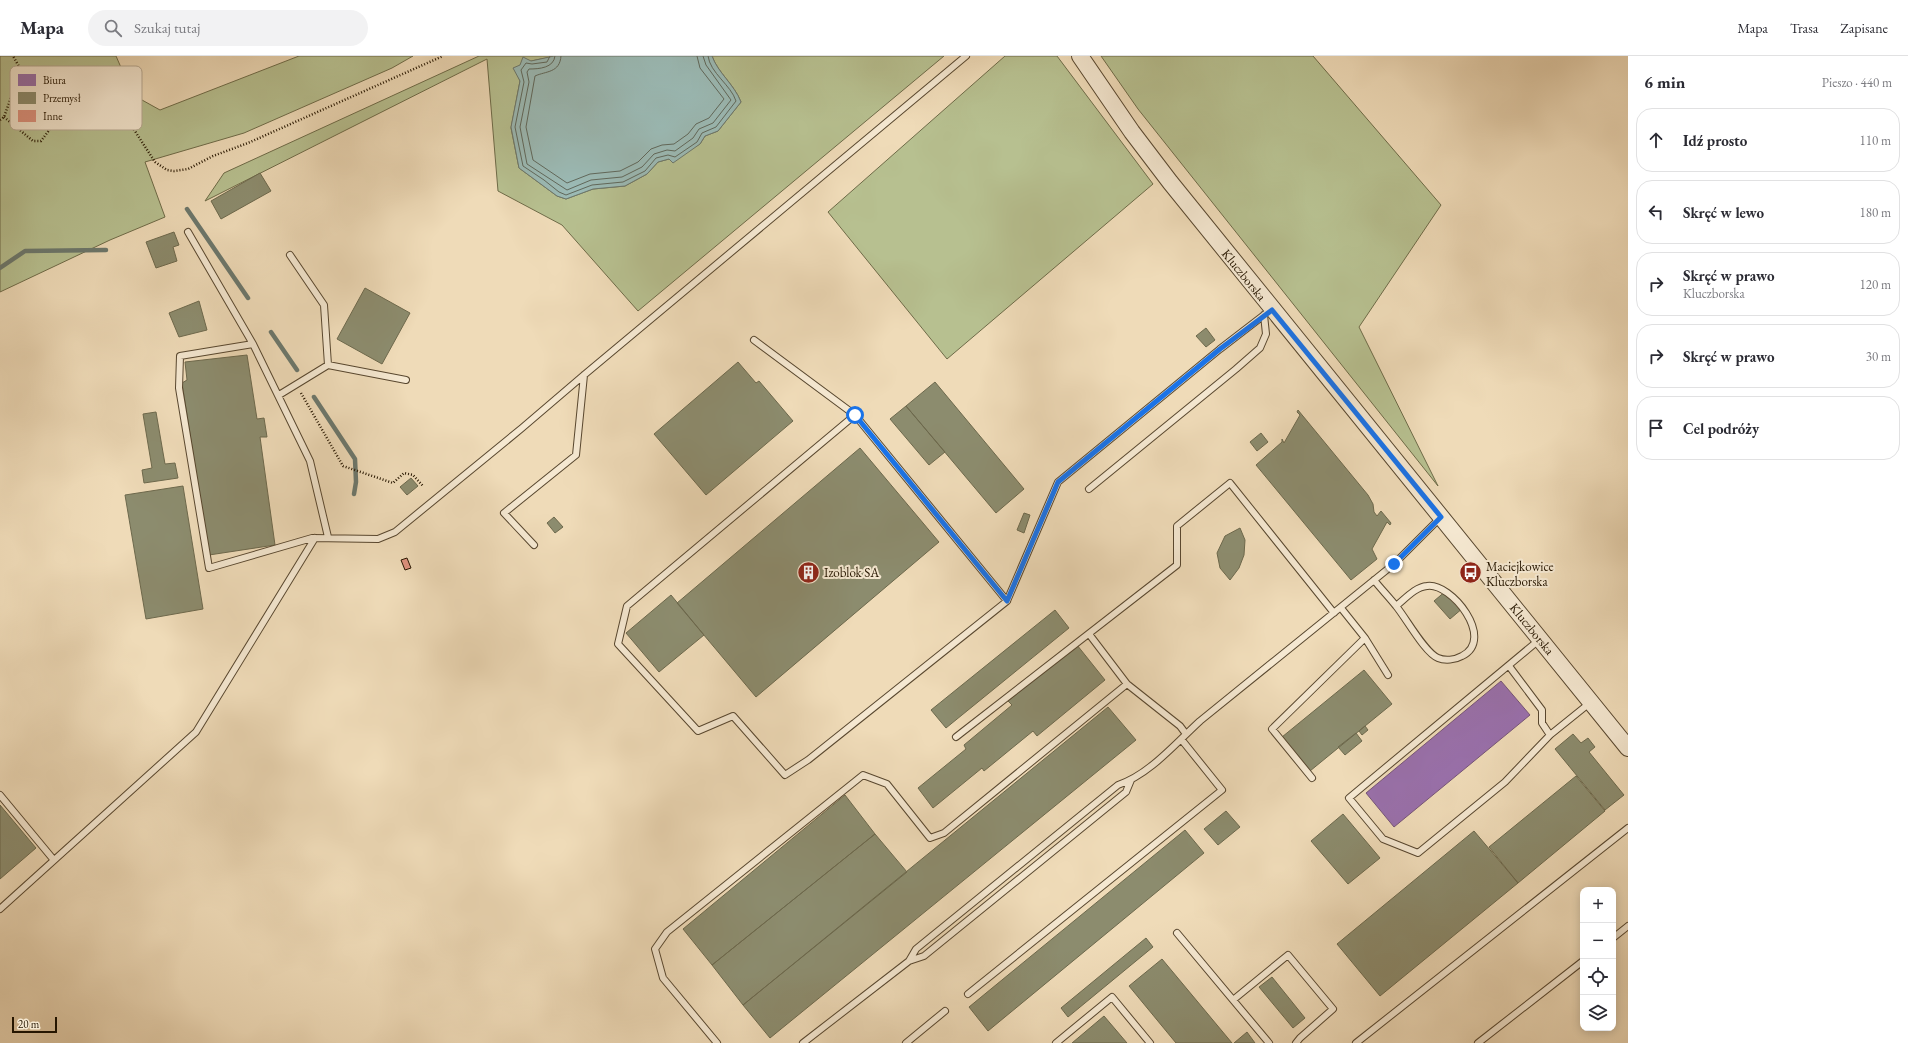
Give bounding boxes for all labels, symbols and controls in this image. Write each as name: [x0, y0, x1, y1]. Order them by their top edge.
search box: [88, 10, 368, 46]
text: Mapa: [20, 15, 64, 40]
icon: search: [102, 17, 124, 39]
text: Szukaj tutaj: [134, 18, 200, 37]
text: Mapa: [1737, 19, 1768, 37]
text: Trasa: [1790, 19, 1818, 37]
text: Zapisane: [1840, 19, 1888, 37]
legend: [10, 66, 142, 130]
text: 6 min: [1644, 71, 1685, 93]
text: Biura: [43, 73, 67, 87]
text: Pieszo · 440 m: [1822, 74, 1892, 91]
text: Przemysł: [43, 91, 81, 105]
text: Inne: [43, 109, 63, 123]
icon: ahead: [1645, 129, 1667, 151]
text: Idź prosto: [1683, 131, 1747, 150]
text: 110 m: [1860, 132, 1891, 149]
icon: left: [1645, 201, 1667, 223]
text: Skręć w lewo: [1683, 203, 1764, 222]
text: 180 m: [1860, 204, 1891, 221]
street label: Kluczborska: [1218, 246, 1271, 305]
text: Skręć w prawo: [1683, 266, 1775, 285]
icon: right: [1645, 273, 1667, 295]
text: 120 m: [1860, 276, 1891, 293]
text: Kluczborska: [1683, 285, 1745, 302]
icon: right: [1645, 345, 1667, 367]
text: Skręć w prawo: [1683, 347, 1775, 366]
text: 30 m: [1866, 348, 1891, 365]
route start: [846, 406, 864, 424]
icon: arrive: [1645, 417, 1667, 439]
text: Cel podróży: [1683, 419, 1759, 438]
route end: [1385, 555, 1403, 573]
place label: Maciejkowice Kluczborska: [1486, 558, 1554, 590]
building icon: Izoblok SA: [795, 559, 821, 585]
bus stop icon: Maciejkowice Kluczborska: [1457, 560, 1483, 586]
place label: Izoblok SA: [824, 564, 880, 581]
street label: Kluczborska: [1506, 600, 1559, 659]
map controls: [1580, 887, 1616, 1031]
button: +: [1580, 887, 1616, 923]
button: −: [1580, 923, 1616, 959]
button: locate: [1580, 959, 1616, 995]
button: layers: [1580, 995, 1616, 1031]
scale bar: [12, 1015, 57, 1034]
text: 20 m: [18, 1017, 39, 1031]

